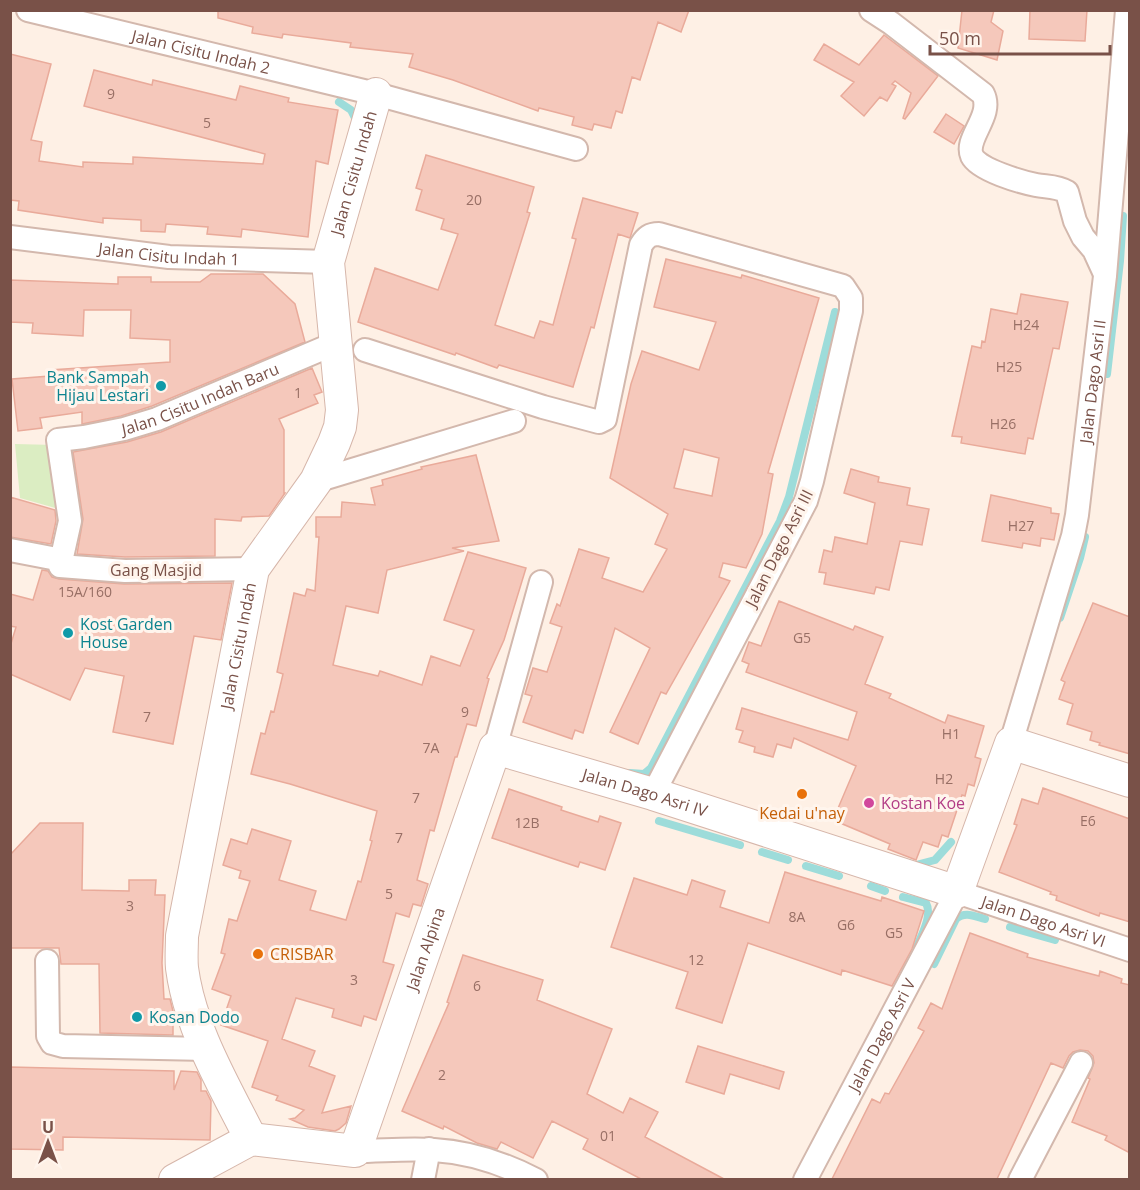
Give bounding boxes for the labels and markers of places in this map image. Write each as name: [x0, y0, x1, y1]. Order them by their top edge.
place label: Bank Sampah Hijau Lestari: [46, 366, 149, 406]
marker: Bank Sampah Hijau Lestari: [154, 379, 168, 393]
place label: Kost Garden House: [80, 613, 173, 653]
marker: Kost Garden House: [61, 626, 75, 640]
marker: Kedai u'nay: [795, 787, 809, 801]
place label: Kostan Koe: [881, 792, 965, 814]
marker: Kostan Koe: [862, 796, 876, 810]
place label: Kedai u'nay: [759, 802, 846, 824]
place label: CRISBAR: [270, 943, 334, 965]
marker: CRISBAR: [251, 947, 265, 961]
place label: Kosan Dodo: [149, 1006, 240, 1028]
marker: Kosan Dodo: [130, 1010, 144, 1024]

